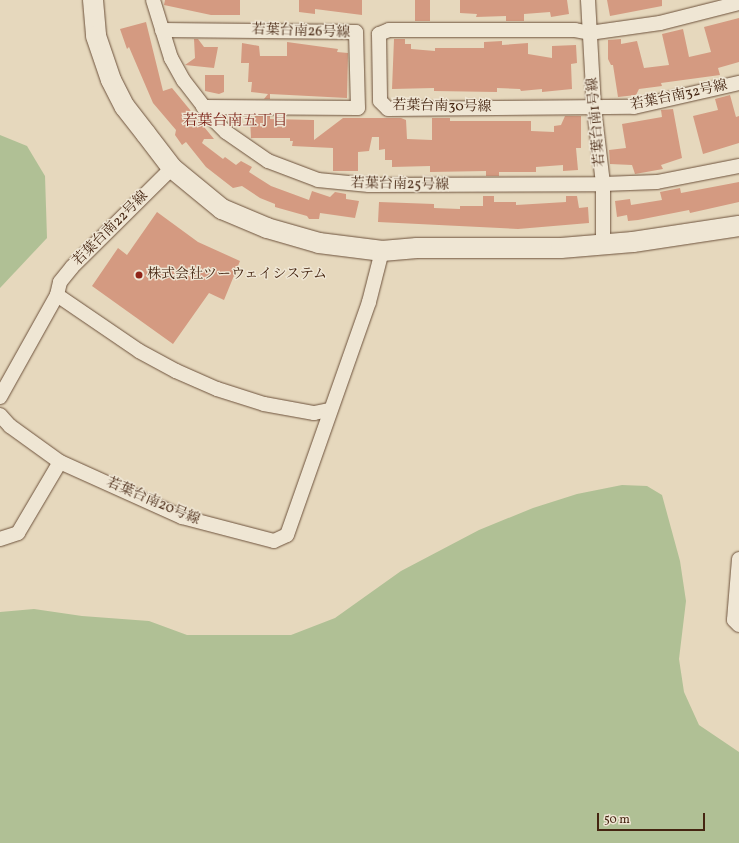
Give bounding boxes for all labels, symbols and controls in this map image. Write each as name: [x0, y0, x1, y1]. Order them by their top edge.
street label: 若葉台南26号線: [251, 22, 351, 42]
street label: 若葉台南1号線: [585, 77, 609, 167]
street label: 若葉台南32号線: [629, 78, 729, 114]
street label: 若葉台南30号線: [392, 98, 492, 116]
district label: 若葉台南五丁目: [183, 113, 287, 131]
street label: 若葉台南25号線: [351, 176, 449, 194]
street label: 若葉台南22号線: [70, 188, 152, 270]
place label: 株式会社ツーウェイシステム: [147, 267, 329, 283]
marker: 株式会社ツーウェイシステム: [134, 270, 144, 280]
street label: 若葉台南20号線: [104, 475, 202, 529]
scale bar: [599, 805, 707, 831]
text: 50 m: [604, 812, 630, 828]

